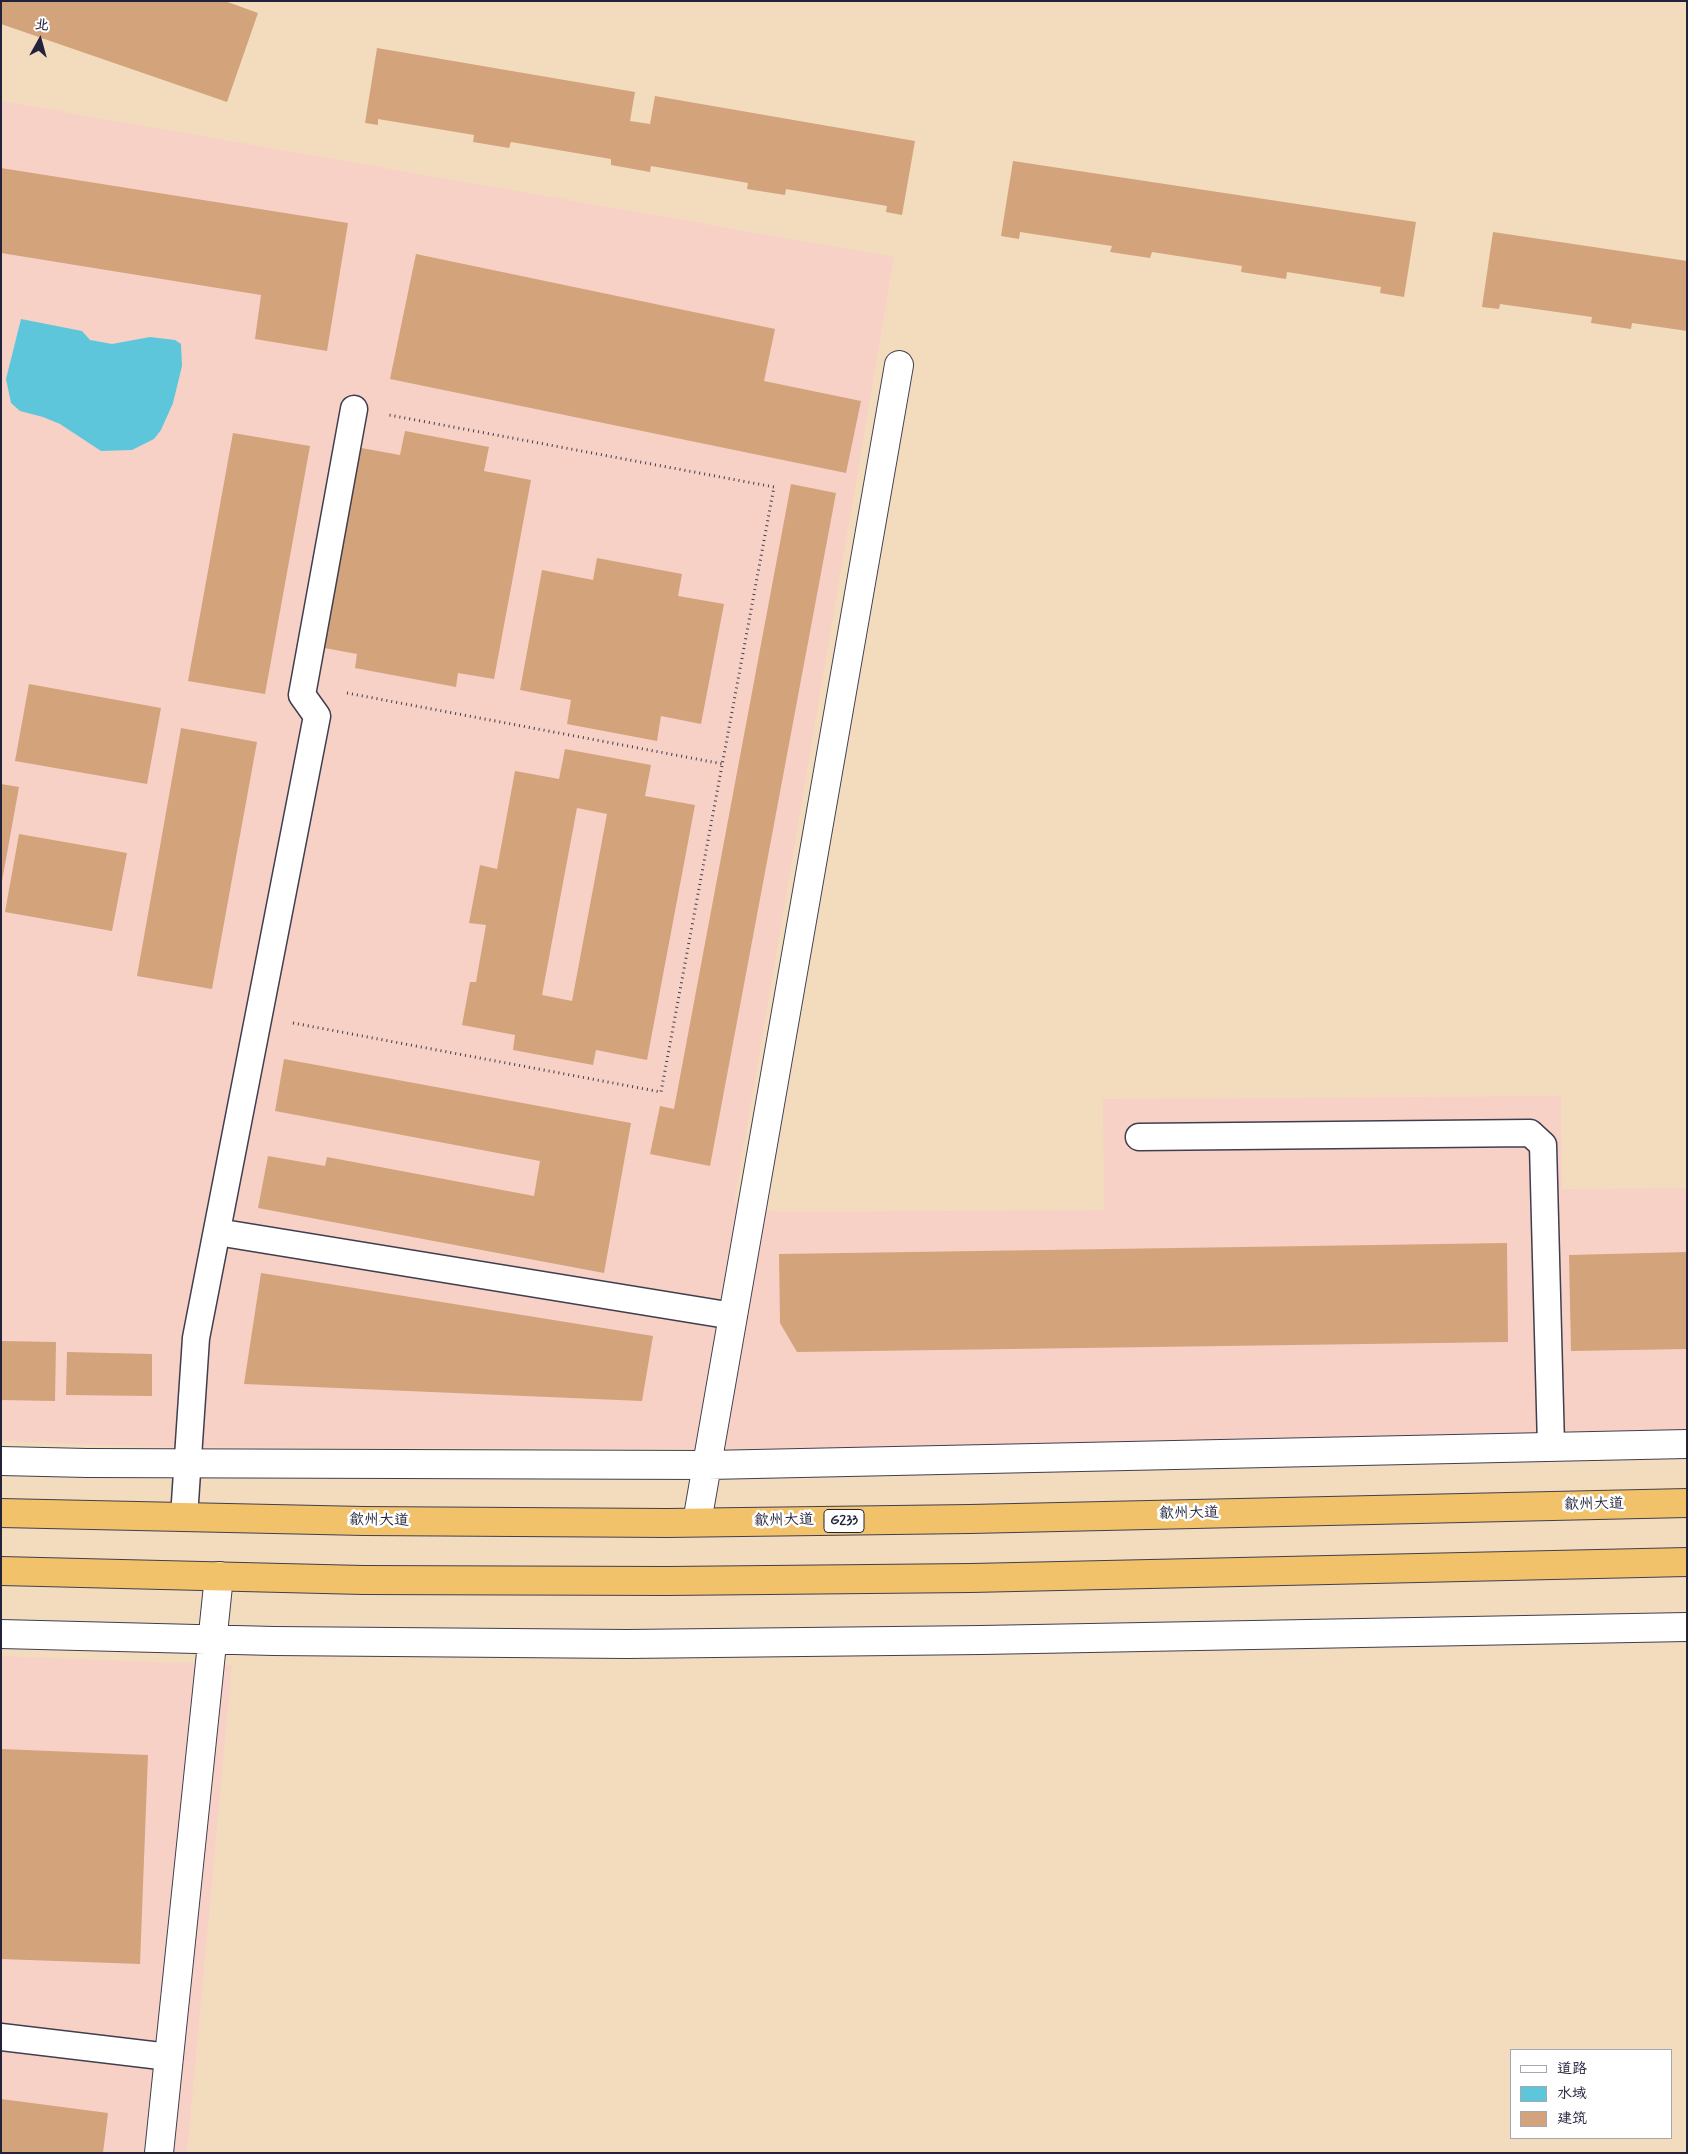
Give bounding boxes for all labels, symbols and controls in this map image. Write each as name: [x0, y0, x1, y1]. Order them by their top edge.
north arrow: [15, 15, 65, 65]
text: 北: [34, 15, 50, 35]
street label: 歙州大道: [1564, 1495, 1624, 1515]
street label: 歙州大道: [1159, 1504, 1219, 1524]
road number: G233: [824, 1510, 864, 1532]
street label: 歙州大道: [349, 1511, 409, 1531]
street label: 歙州大道: [754, 1511, 814, 1531]
legend: [1510, 2049, 1673, 2139]
text: 道路: [1557, 2059, 1587, 2079]
text: 水域: [1557, 2084, 1587, 2104]
text: 建筑: [1557, 2109, 1587, 2129]

